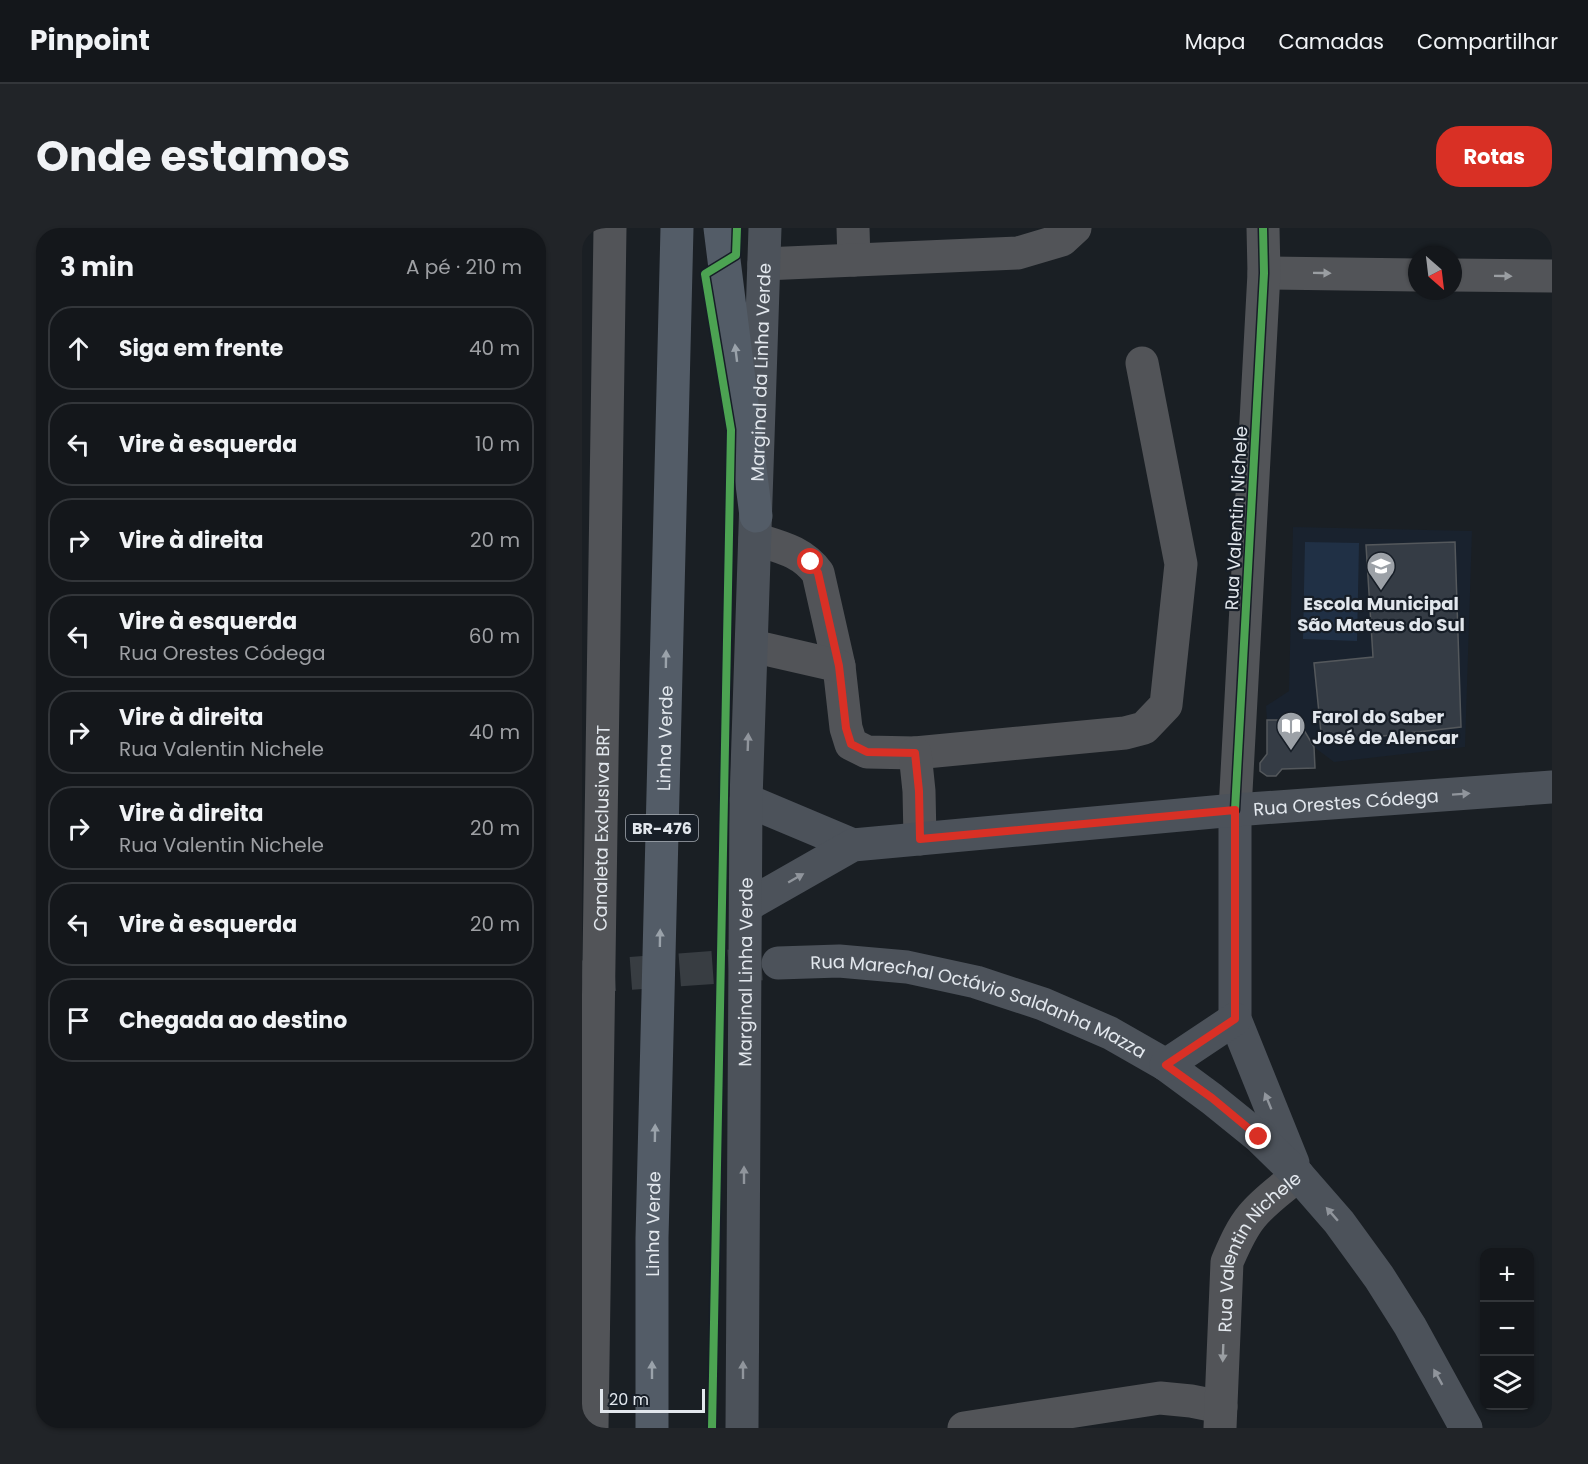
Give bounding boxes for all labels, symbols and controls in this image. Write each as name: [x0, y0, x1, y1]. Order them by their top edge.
text: Pinpoint: [30, 21, 150, 60]
text: Mapa: [1185, 27, 1245, 56]
text: Camadas: [1278, 27, 1384, 56]
text: Compartilhar: [1417, 27, 1558, 56]
button: Rotas: [1436, 126, 1552, 187]
text: Onde estamos: [36, 127, 350, 186]
north arrow: [1408, 246, 1462, 300]
text: 3 min: [60, 249, 134, 285]
text: A pé · 210 m: [406, 253, 522, 281]
street label: Marginal da Linha Verde: [744, 263, 776, 482]
one-way arrow: [1313, 269, 1332, 278]
one-way arrow: [1493, 271, 1512, 280]
icon: ahead: [62, 332, 95, 365]
text: Siga em frente: [119, 333, 283, 364]
text: 40 m: [469, 334, 520, 362]
one-way arrow: [731, 344, 740, 363]
street label: Rua Valentin Nichele: [1219, 425, 1253, 611]
icon: left: [62, 428, 95, 461]
text: Vire à esquerda: [119, 429, 297, 460]
text: 10 m: [475, 430, 520, 458]
icon: right: [62, 524, 95, 557]
text: Vire à direita: [119, 525, 264, 556]
text: 20 m: [470, 526, 520, 554]
route start: [797, 548, 823, 574]
school or university icon: Escola Municipal São Mateus do Sul: [1365, 550, 1397, 592]
place label: Escola Municipal São Mateus do Sul: [1297, 591, 1465, 637]
text: Vire à esquerda: [119, 606, 297, 637]
icon: left: [62, 620, 95, 653]
text: 60 m: [469, 622, 520, 650]
text: Rua Orestes Códega: [119, 639, 326, 667]
one-way arrow: [662, 649, 671, 668]
street label: Linha Verde: [651, 685, 678, 791]
text: Vire à direita: [119, 702, 264, 733]
place label: Farol do Saber José de Alencar: [1312, 704, 1459, 750]
library icon: Farol do Saber José de Alencar: [1275, 710, 1307, 752]
icon: right: [62, 716, 95, 749]
text: 40 m: [469, 718, 520, 746]
street label: Canaleta Exclusiva BRT: [587, 724, 615, 931]
one-way arrow: [744, 732, 753, 751]
text: Rua Valentin Nichele: [119, 735, 324, 763]
street label: Rua Orestes Códega: [1252, 783, 1440, 821]
one-way arrow: [1452, 789, 1471, 798]
text: Vire à direita: [119, 798, 264, 829]
icon: right: [62, 812, 95, 845]
text: 20 m: [470, 814, 520, 842]
road number: BR-476: [626, 815, 698, 841]
text: Rua Valentin Nichele: [119, 831, 324, 859]
one-way arrow: [788, 873, 805, 883]
street label: Marginal Linha Verde: [732, 877, 758, 1067]
icon: left: [62, 908, 95, 941]
text: Vire à esquerda: [119, 909, 297, 940]
text: 20 m: [470, 910, 520, 938]
one-way arrow: [655, 928, 664, 947]
street label: Rua Marechal Octávio Saldanha Mazza: [810, 948, 1151, 1064]
icon: arrive: [62, 1004, 95, 1037]
text: Chegada ao destino: [119, 1005, 347, 1036]
one-way arrow: [1263, 1092, 1273, 1110]
one-way arrow: [650, 1123, 660, 1142]
route end: [1245, 1123, 1271, 1149]
one-way arrow: [739, 1165, 749, 1184]
street label: Rua Valentin Nichele: [1212, 1165, 1306, 1333]
street label: Linha Verde: [639, 1171, 666, 1277]
one-way arrow: [1326, 1207, 1339, 1222]
map controls: [1480, 1248, 1534, 1410]
button: +: [1480, 1248, 1534, 1302]
button: −: [1480, 1302, 1534, 1356]
one-way arrow: [1218, 1343, 1227, 1362]
button: layers: [1480, 1356, 1534, 1410]
one-way arrow: [647, 1360, 657, 1379]
one-way arrow: [738, 1360, 748, 1379]
one-way arrow: [1433, 1368, 1443, 1385]
scale bar: [600, 1386, 705, 1414]
text: 20 m: [609, 1388, 649, 1411]

